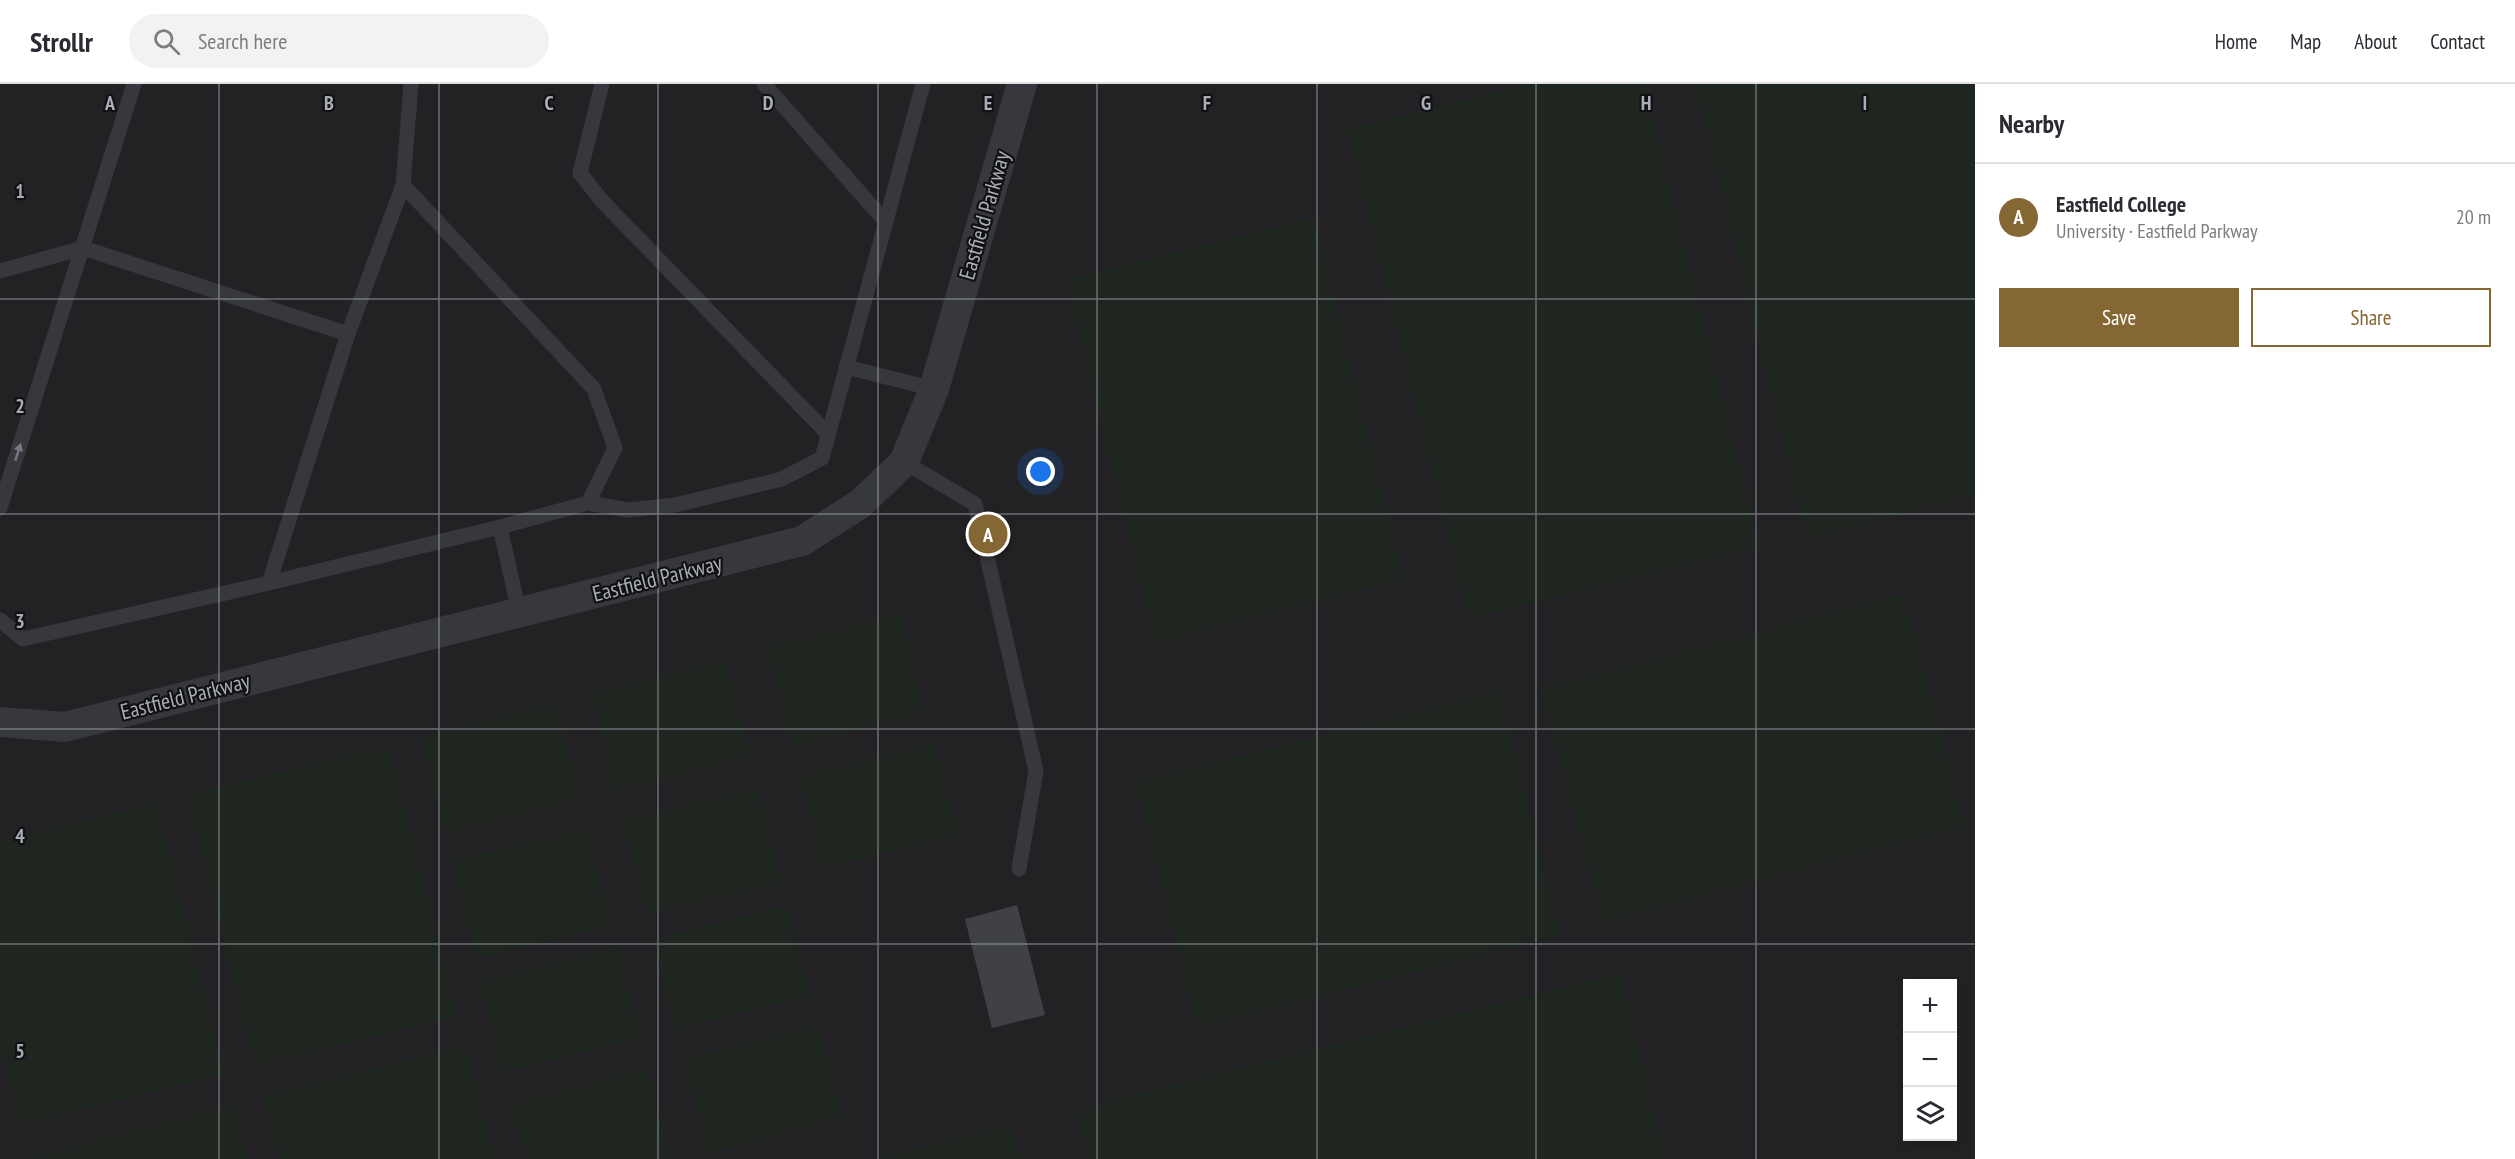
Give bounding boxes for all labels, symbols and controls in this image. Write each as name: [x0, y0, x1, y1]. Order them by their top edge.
search box: [129, 14, 549, 68]
text: Strollr: [30, 23, 93, 60]
icon: search: [150, 25, 183, 58]
text: Search here: [198, 27, 287, 55]
text: Home: [2215, 28, 2257, 55]
text: Map: [2290, 28, 2321, 55]
text: About: [2354, 28, 2397, 55]
text: Contact: [2430, 28, 2485, 55]
text: A: [104, 90, 116, 116]
text: B: [324, 90, 334, 116]
text: C: [544, 90, 554, 116]
text: D: [763, 90, 774, 116]
text: E: [984, 90, 992, 116]
text: F: [1203, 90, 1211, 116]
text: G: [1421, 90, 1431, 116]
text: H: [1641, 90, 1651, 116]
text: I: [1863, 90, 1867, 116]
text: Nearby: [1999, 107, 2064, 140]
street label: Eastfield Parkway: [952, 147, 1016, 283]
text: 1: [15, 178, 25, 204]
text: Eastfield College: [2056, 190, 2186, 218]
text: A: [2013, 204, 2024, 230]
text: 20 m: [2456, 204, 2491, 230]
text: University · Eastfield Parkway: [2056, 218, 2258, 244]
button: Save: [1999, 288, 2239, 347]
button: Share: [2251, 288, 2491, 347]
text: 2: [15, 393, 25, 419]
one-way arrow: [14, 443, 23, 461]
your location: [1026, 457, 1055, 486]
pin: A: [968, 512, 1008, 556]
street label: Eastfield Parkway: [589, 548, 725, 608]
text: 3: [15, 608, 25, 634]
street label: Eastfield Parkway: [117, 666, 253, 726]
text: 4: [15, 823, 25, 849]
map controls: [1903, 979, 1957, 1141]
button: +: [1903, 979, 1957, 1033]
button: −: [1903, 1033, 1957, 1087]
text: 5: [15, 1038, 25, 1064]
button: layers: [1903, 1087, 1957, 1141]

